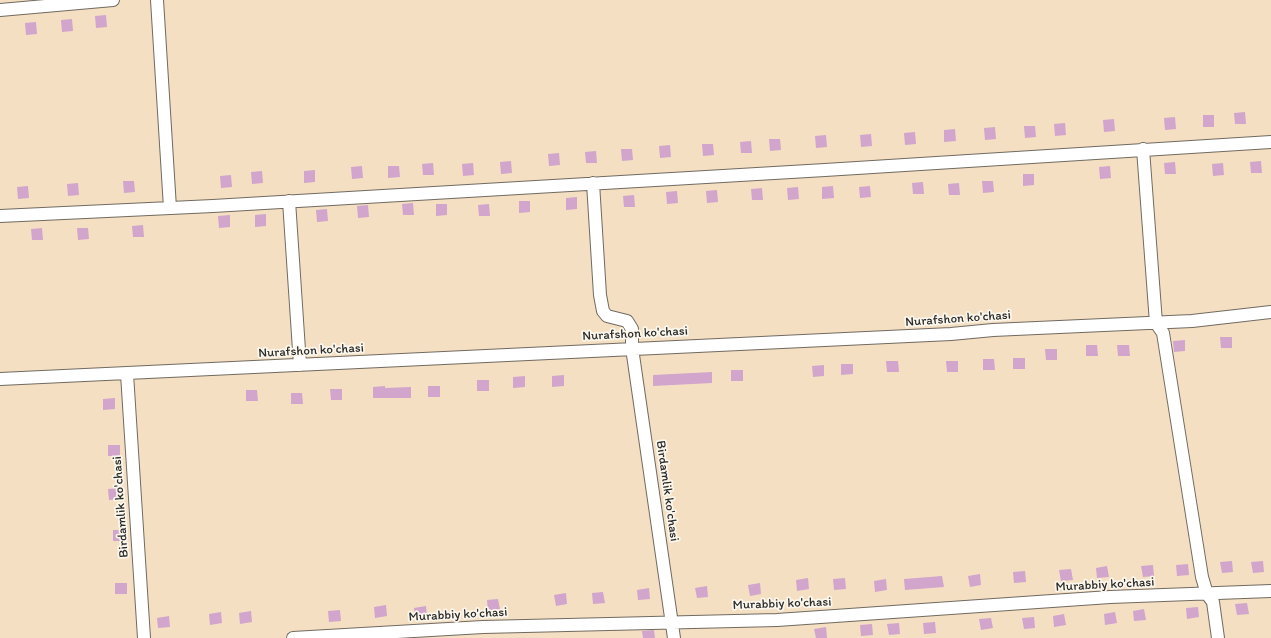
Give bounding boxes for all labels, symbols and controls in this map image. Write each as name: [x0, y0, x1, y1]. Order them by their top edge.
street label: Nurafshon ko'chasi: [905, 308, 1011, 330]
street label: Nurafshon ko'chasi: [582, 323, 688, 345]
street label: Nurafshon ko'chasi: [258, 340, 364, 362]
street label: Birdamlik ko'chasi: [652, 440, 682, 542]
street label: Birdamlik ko'chasi: [110, 456, 132, 558]
street label: Murabbiy ko'chasi: [1055, 575, 1155, 595]
street label: Murabbiy ko'chasi: [732, 594, 832, 614]
street label: Murabbiy ko'chasi: [408, 605, 508, 625]

